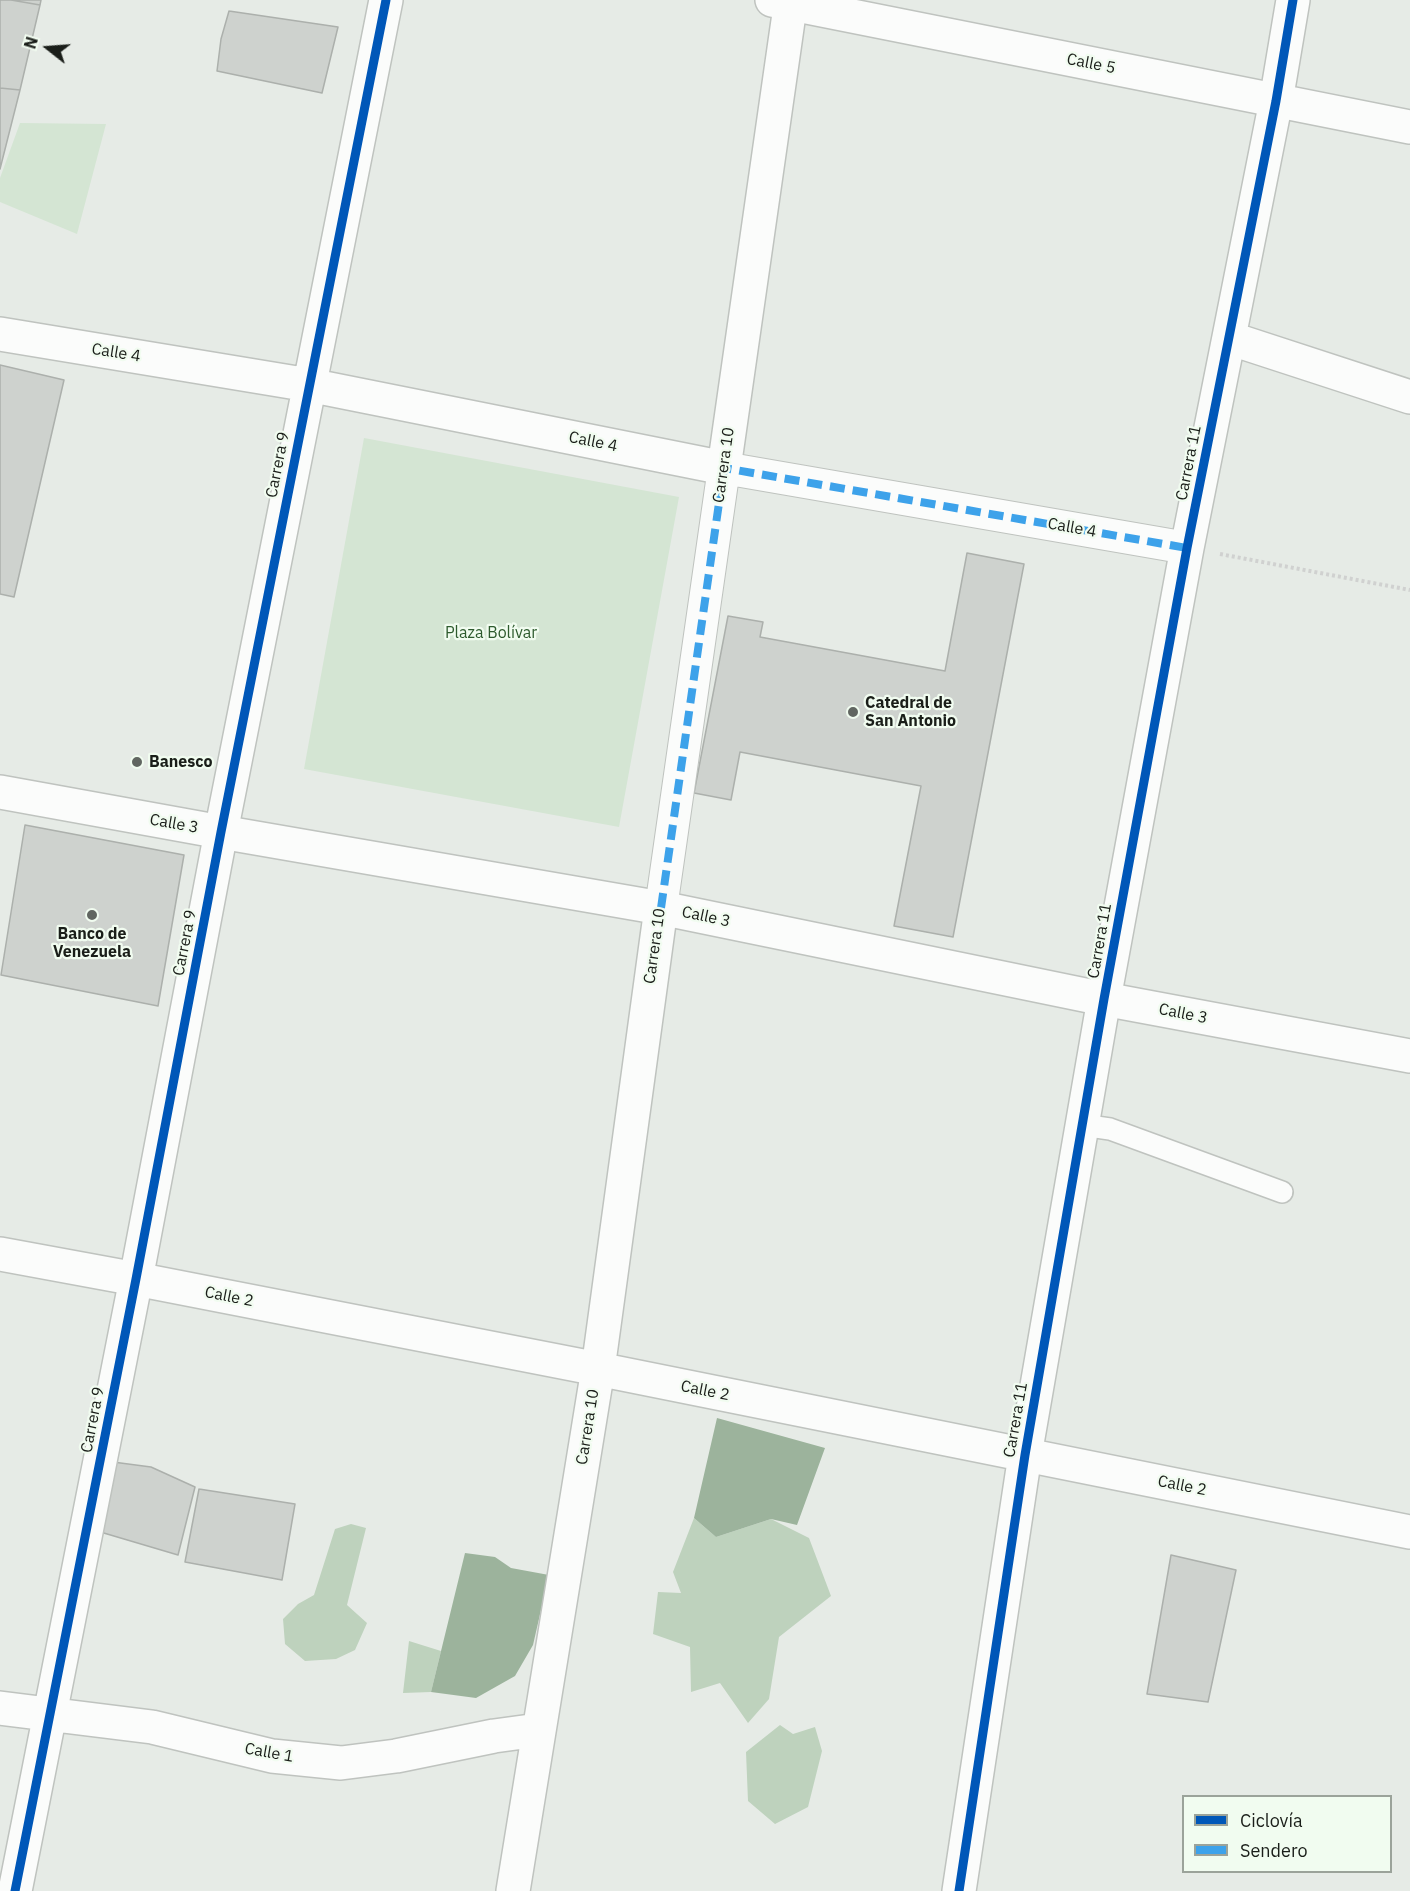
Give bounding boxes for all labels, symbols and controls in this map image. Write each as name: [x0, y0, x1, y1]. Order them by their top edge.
north arrow: [18, 18, 78, 78]
text: N: [20, 34, 42, 51]
street label: Calle 5: [1065, 50, 1117, 78]
street label: Calle 4: [90, 340, 142, 366]
street label: Carrera 11: [1172, 424, 1206, 502]
street label: Carrera 10: [709, 426, 739, 504]
street label: Calle 4: [567, 428, 619, 456]
street label: Carrera 9: [262, 430, 294, 500]
street label: Calle 4: [1046, 514, 1098, 542]
park label: Plaza Bolívar: [445, 623, 537, 643]
place label: Catedral de San Antonio: [865, 693, 956, 731]
marker: Catedral de San Antonio: [846, 705, 860, 719]
place label: Banesco: [149, 752, 213, 772]
marker: Banesco: [130, 755, 144, 769]
street label: Calle 3: [148, 810, 200, 838]
street label: Calle 3: [680, 902, 732, 932]
street label: Carrera 11: [1084, 902, 1116, 980]
street label: Carrera 10: [640, 907, 670, 985]
marker: Banco de Venezuela: [85, 908, 99, 922]
street label: Carrera 9: [169, 908, 201, 978]
place label: Banco de Venezuela: [53, 924, 131, 962]
street label: Calle 3: [1157, 1000, 1209, 1028]
street label: Calle 2: [203, 1283, 255, 1311]
street label: Calle 2: [679, 1377, 731, 1405]
street label: Carrera 11: [1000, 1381, 1032, 1459]
street label: Carrera 9: [77, 1385, 109, 1455]
street label: Carrera 10: [573, 1388, 603, 1466]
street label: Calle 2: [1156, 1472, 1208, 1500]
street label: Calle 1: [243, 1739, 295, 1767]
legend: [1182, 1795, 1392, 1873]
text: Ciclovía: [1240, 1809, 1303, 1832]
text: Sendero: [1240, 1839, 1307, 1862]

